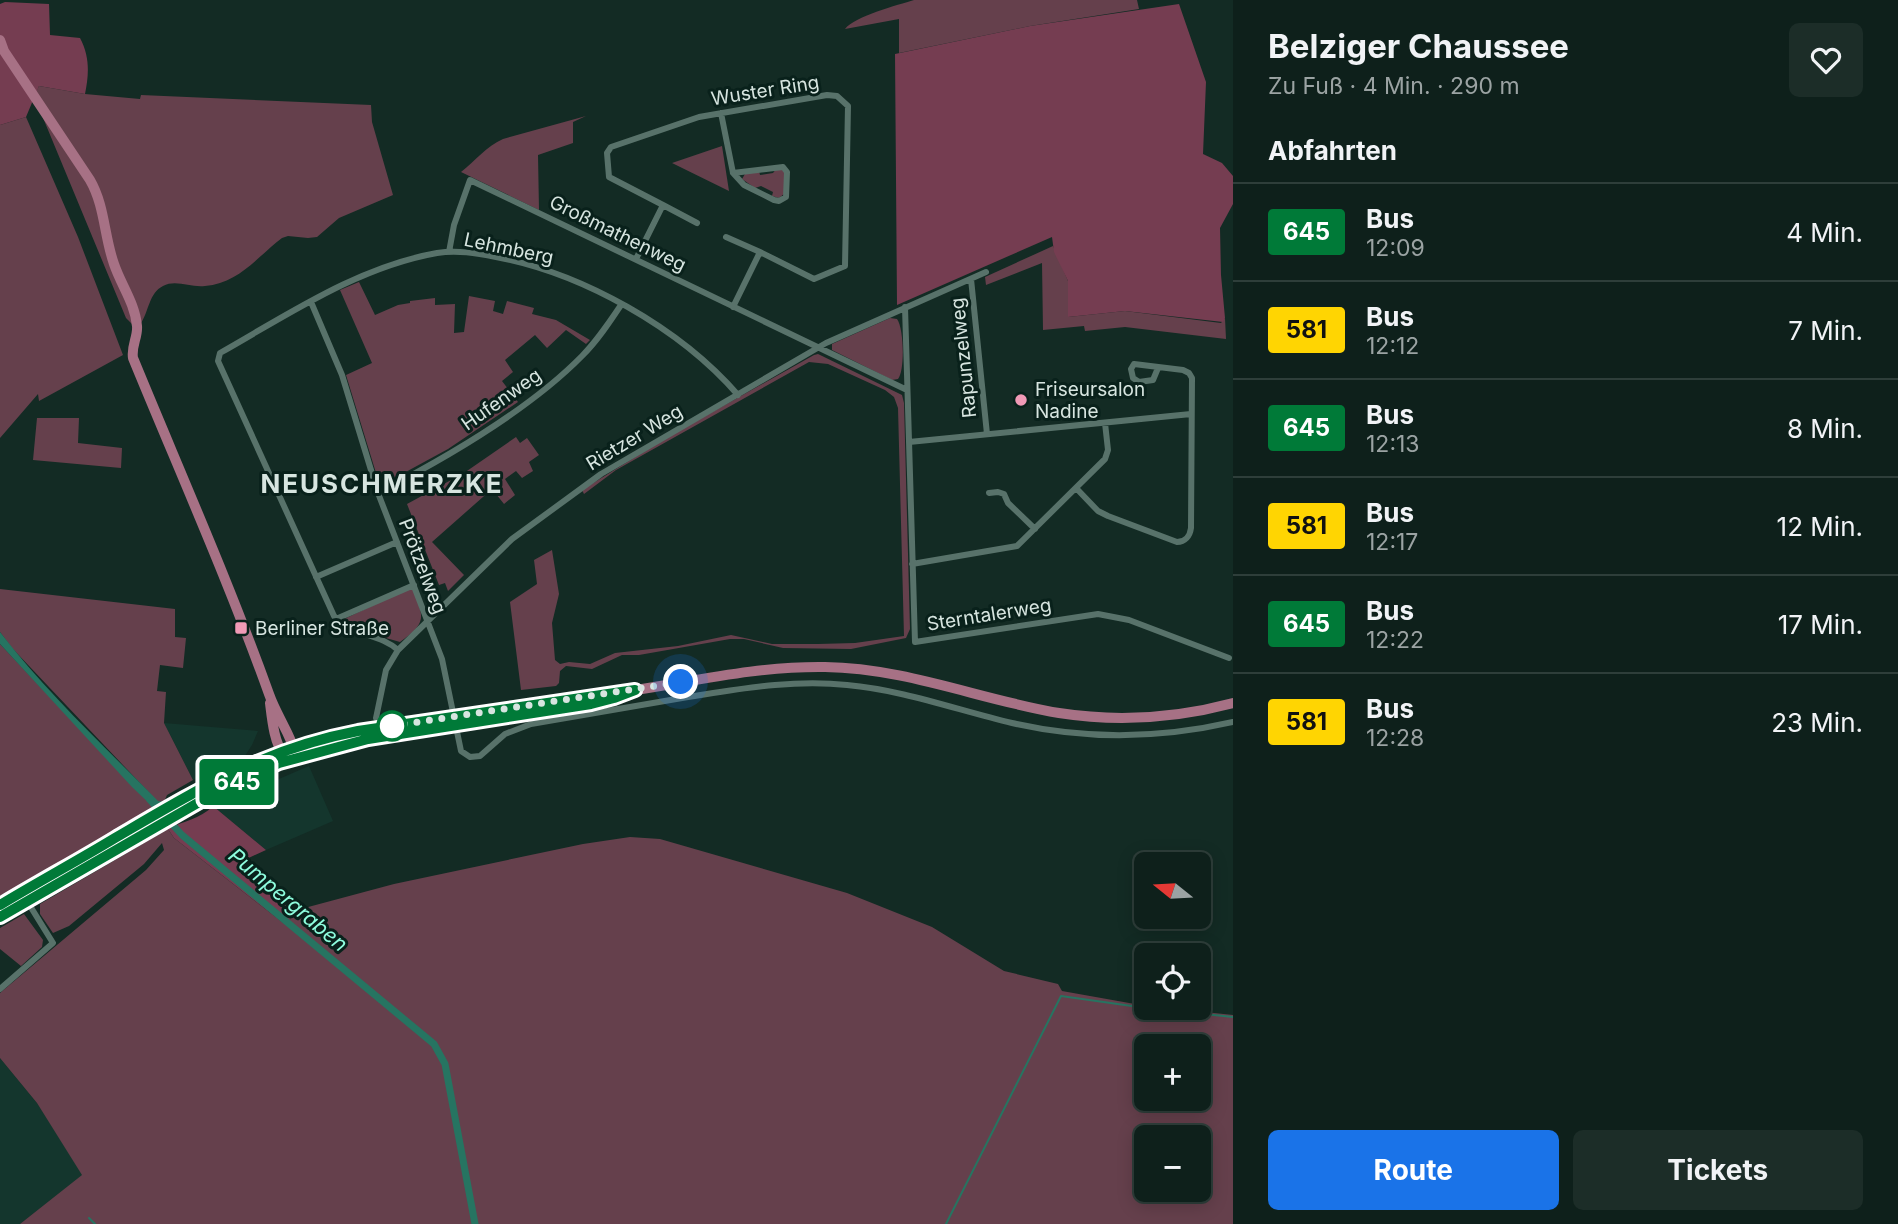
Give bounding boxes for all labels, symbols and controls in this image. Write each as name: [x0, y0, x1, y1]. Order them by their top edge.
button: heart: [1789, 23, 1863, 97]
text: Belziger Chaussee: [1268, 26, 1569, 66]
street label: Wuster Ring: [709, 71, 821, 110]
text: Zu Fuß · 4 Min. · 290 m: [1268, 72, 1520, 100]
text: Abfahrten: [1268, 135, 1397, 166]
street label: Großmathenweg: [546, 190, 690, 276]
text: Bus: [1366, 203, 1414, 234]
text: 645: [1283, 217, 1330, 246]
text: 4 Min.: [1786, 217, 1863, 248]
street label: Lehmberg: [462, 228, 556, 269]
text: 12:09: [1366, 234, 1425, 262]
street label: Rapunzelweg: [946, 297, 981, 419]
text: Bus: [1366, 301, 1414, 332]
text: 581: [1286, 315, 1327, 344]
text: 7 Min.: [1788, 315, 1863, 346]
text: 12:12: [1366, 332, 1419, 360]
street label: Hufenweg: [457, 364, 546, 435]
place label: Friseursalon Nadine: [1035, 378, 1145, 423]
marker: Friseursalon Nadine: [1013, 392, 1029, 408]
text: Bus: [1366, 399, 1414, 430]
street label: Rietzer Weg: [582, 400, 687, 475]
text: 645: [1283, 413, 1330, 442]
text: 8 Min.: [1787, 413, 1863, 444]
text: 12:13: [1366, 430, 1420, 458]
district label: NEUSCHMERZKE: [260, 468, 504, 499]
text: Bus: [1366, 497, 1414, 528]
text: 581: [1286, 511, 1327, 540]
text: 12 Min.: [1777, 511, 1863, 542]
street label: Prötzelweg: [394, 515, 451, 617]
text: 12:17: [1366, 528, 1418, 556]
street label: Sterntalerweg: [925, 593, 1053, 636]
text: Bus: [1366, 595, 1414, 626]
text: 645: [1283, 609, 1330, 638]
text: 17 Min.: [1778, 609, 1863, 640]
place label: Berliner Straße: [255, 617, 389, 640]
marker: Berliner Straße: [233, 620, 249, 636]
text: 12:22: [1366, 626, 1424, 654]
your location: [663, 664, 698, 699]
text: Bus: [1366, 693, 1414, 724]
text: 581: [1286, 707, 1327, 736]
text: 23 Min.: [1771, 707, 1863, 738]
unlabelled marker: [377, 711, 407, 741]
text: 12:28: [1366, 724, 1424, 752]
line badge: 645: [197, 759, 277, 805]
text: 645: [213, 767, 261, 796]
water label: Pumpergraben: [224, 843, 353, 957]
north arrow: [1134, 852, 1211, 929]
map controls: [1134, 852, 1211, 1202]
button: locate: [1134, 943, 1211, 1020]
button: +: [1134, 1034, 1211, 1111]
button: −: [1134, 1125, 1211, 1202]
button: Route: [1268, 1130, 1559, 1210]
button: Tickets: [1573, 1130, 1863, 1210]

